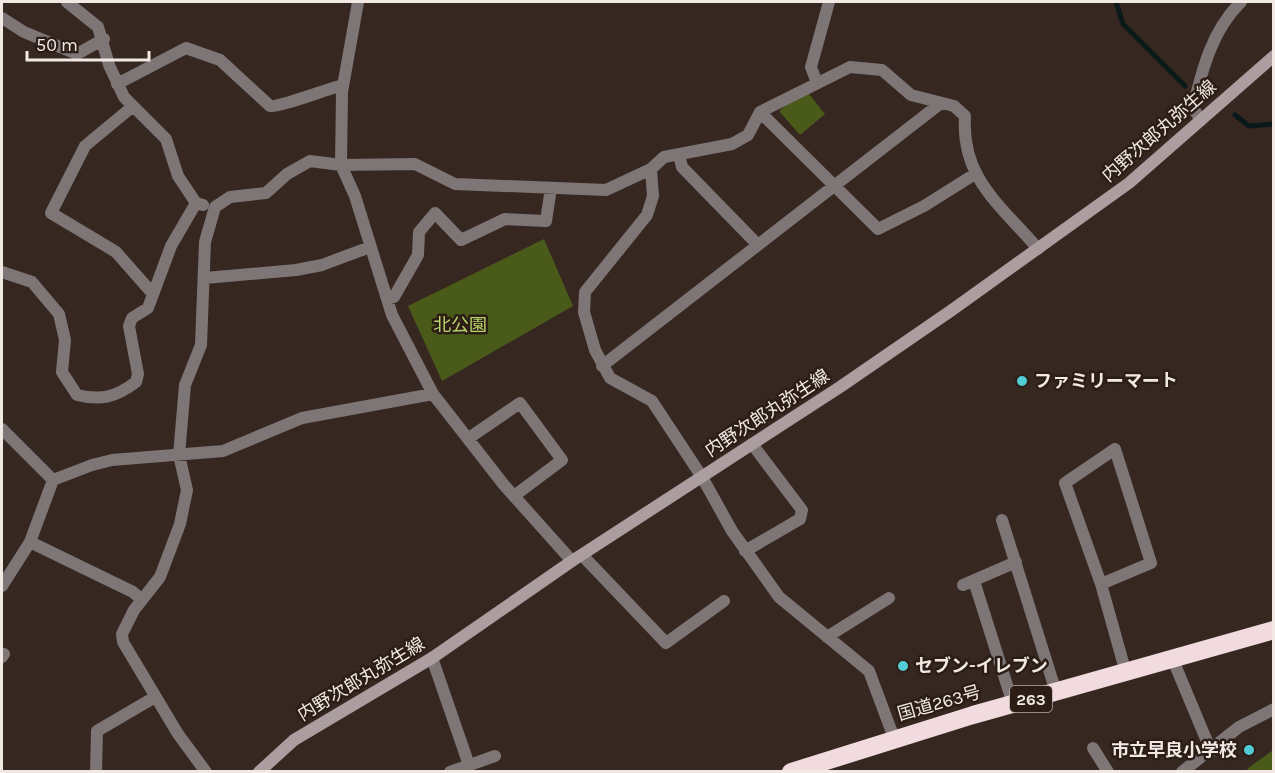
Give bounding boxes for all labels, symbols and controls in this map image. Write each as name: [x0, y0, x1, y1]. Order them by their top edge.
scale bar: [27, 24, 148, 62]
text: 50 m: [36, 34, 78, 56]
street label: 内野次郎丸弥生線: [1097, 75, 1221, 187]
park label: 北公園: [433, 314, 487, 336]
street label: 内野次郎丸弥生線: [701, 365, 833, 461]
place label: ファミリーマート: [1034, 370, 1178, 392]
marker: ファミリーマート: [1015, 374, 1029, 388]
street label: 内野次郎丸弥生線: [294, 632, 428, 726]
place label: セブン-イレブン: [915, 655, 1048, 677]
marker: セブン-イレブン: [896, 659, 910, 673]
street label: 国道263号: [895, 681, 983, 725]
road number: 263: [1010, 686, 1052, 712]
place label: 市立早良小学校: [1111, 739, 1237, 761]
marker: 市立早良小学校: [1242, 743, 1256, 757]

